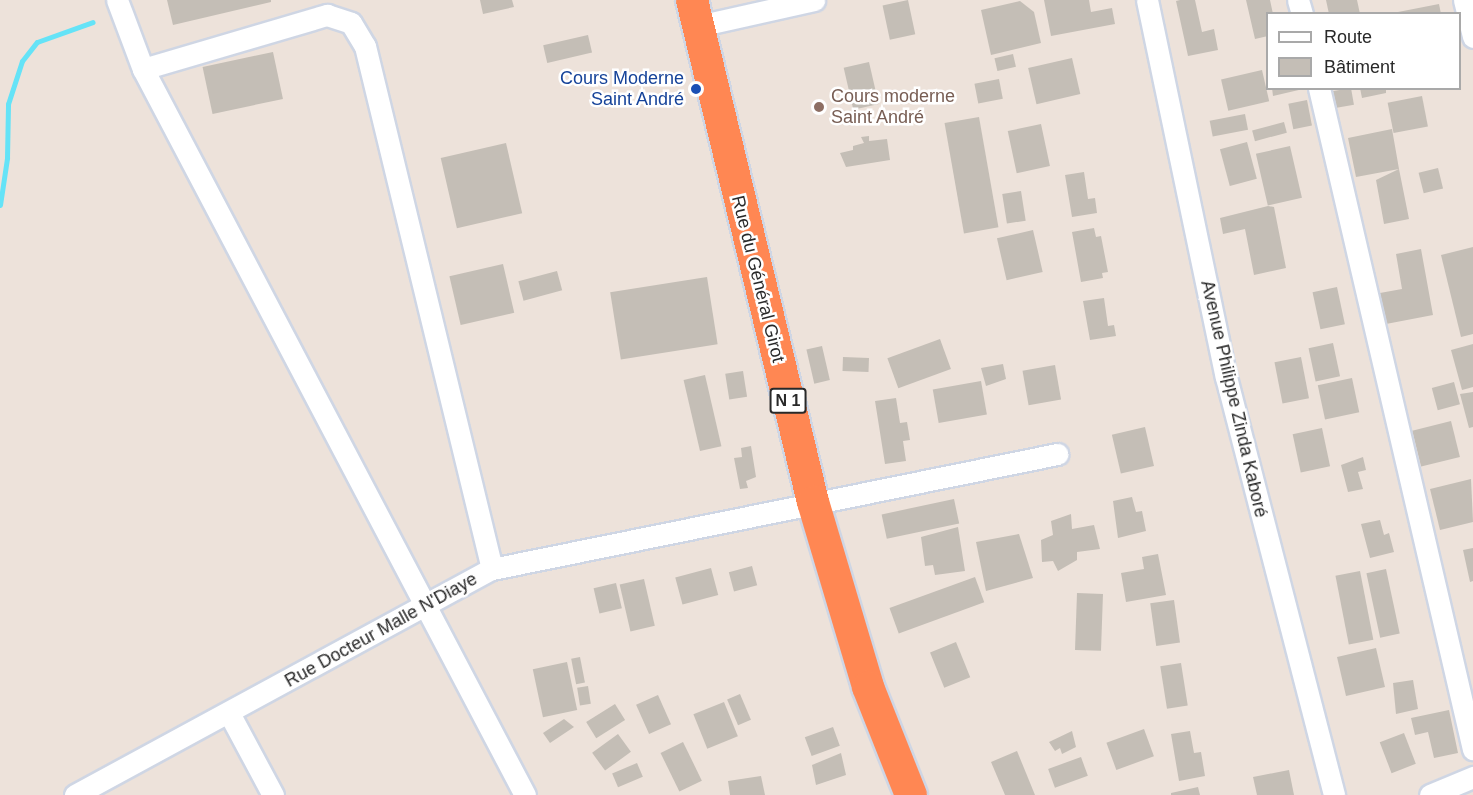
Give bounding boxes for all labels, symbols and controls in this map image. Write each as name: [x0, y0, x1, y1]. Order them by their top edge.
legend: [1266, 12, 1461, 90]
text: Route: [1324, 27, 1372, 47]
text: Bâtiment: [1324, 57, 1395, 77]
place label: Cours Moderne Saint André: [560, 68, 684, 110]
marker: Cours Moderne Saint André: [689, 82, 703, 96]
place label: Cours moderne Saint André: [831, 86, 955, 128]
marker: Cours moderne Saint André: [812, 100, 826, 114]
street label: Rue du Général Girot: [727, 193, 789, 365]
street label: Avenue Philippe Zinda Kaboré: [1196, 278, 1272, 520]
road number: N 1: [768, 388, 808, 414]
street label: Rue Docteur Malle N'Diaye: [281, 568, 481, 692]

